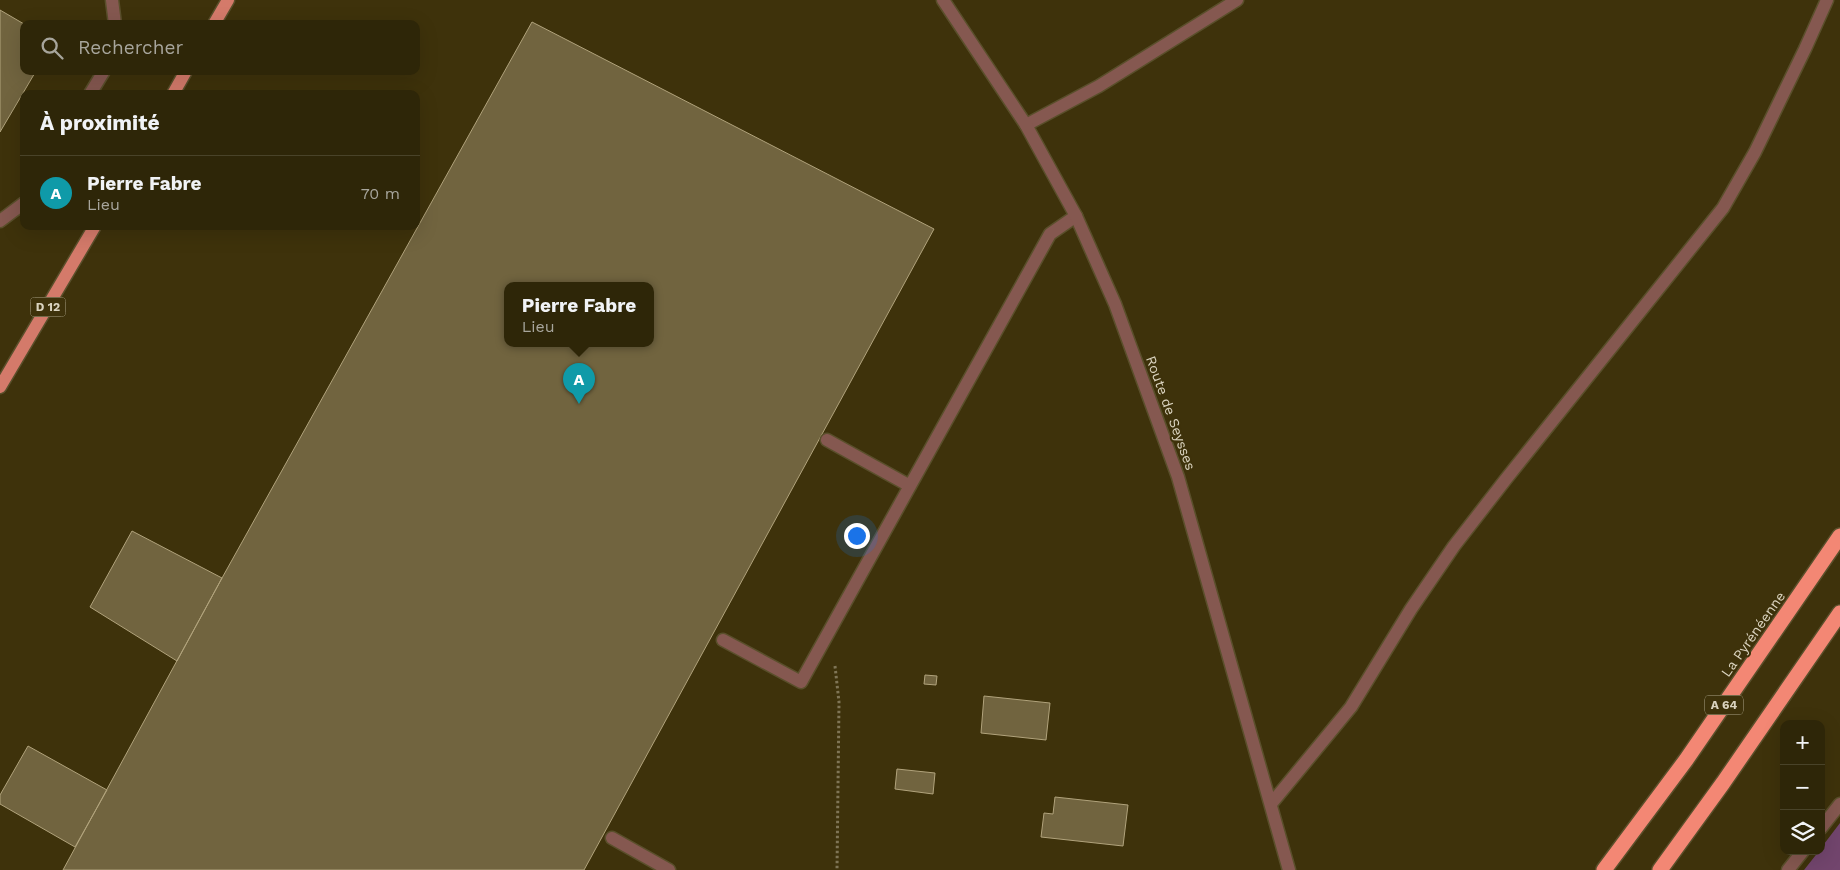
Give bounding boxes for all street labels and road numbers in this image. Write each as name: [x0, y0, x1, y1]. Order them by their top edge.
road number: D 12: [30, 298, 66, 316]
street label: Route de Seysses: [1143, 354, 1199, 472]
street label: La Pyrénéenne: [1718, 588, 1788, 680]
road number: A 64: [1705, 696, 1743, 714]

